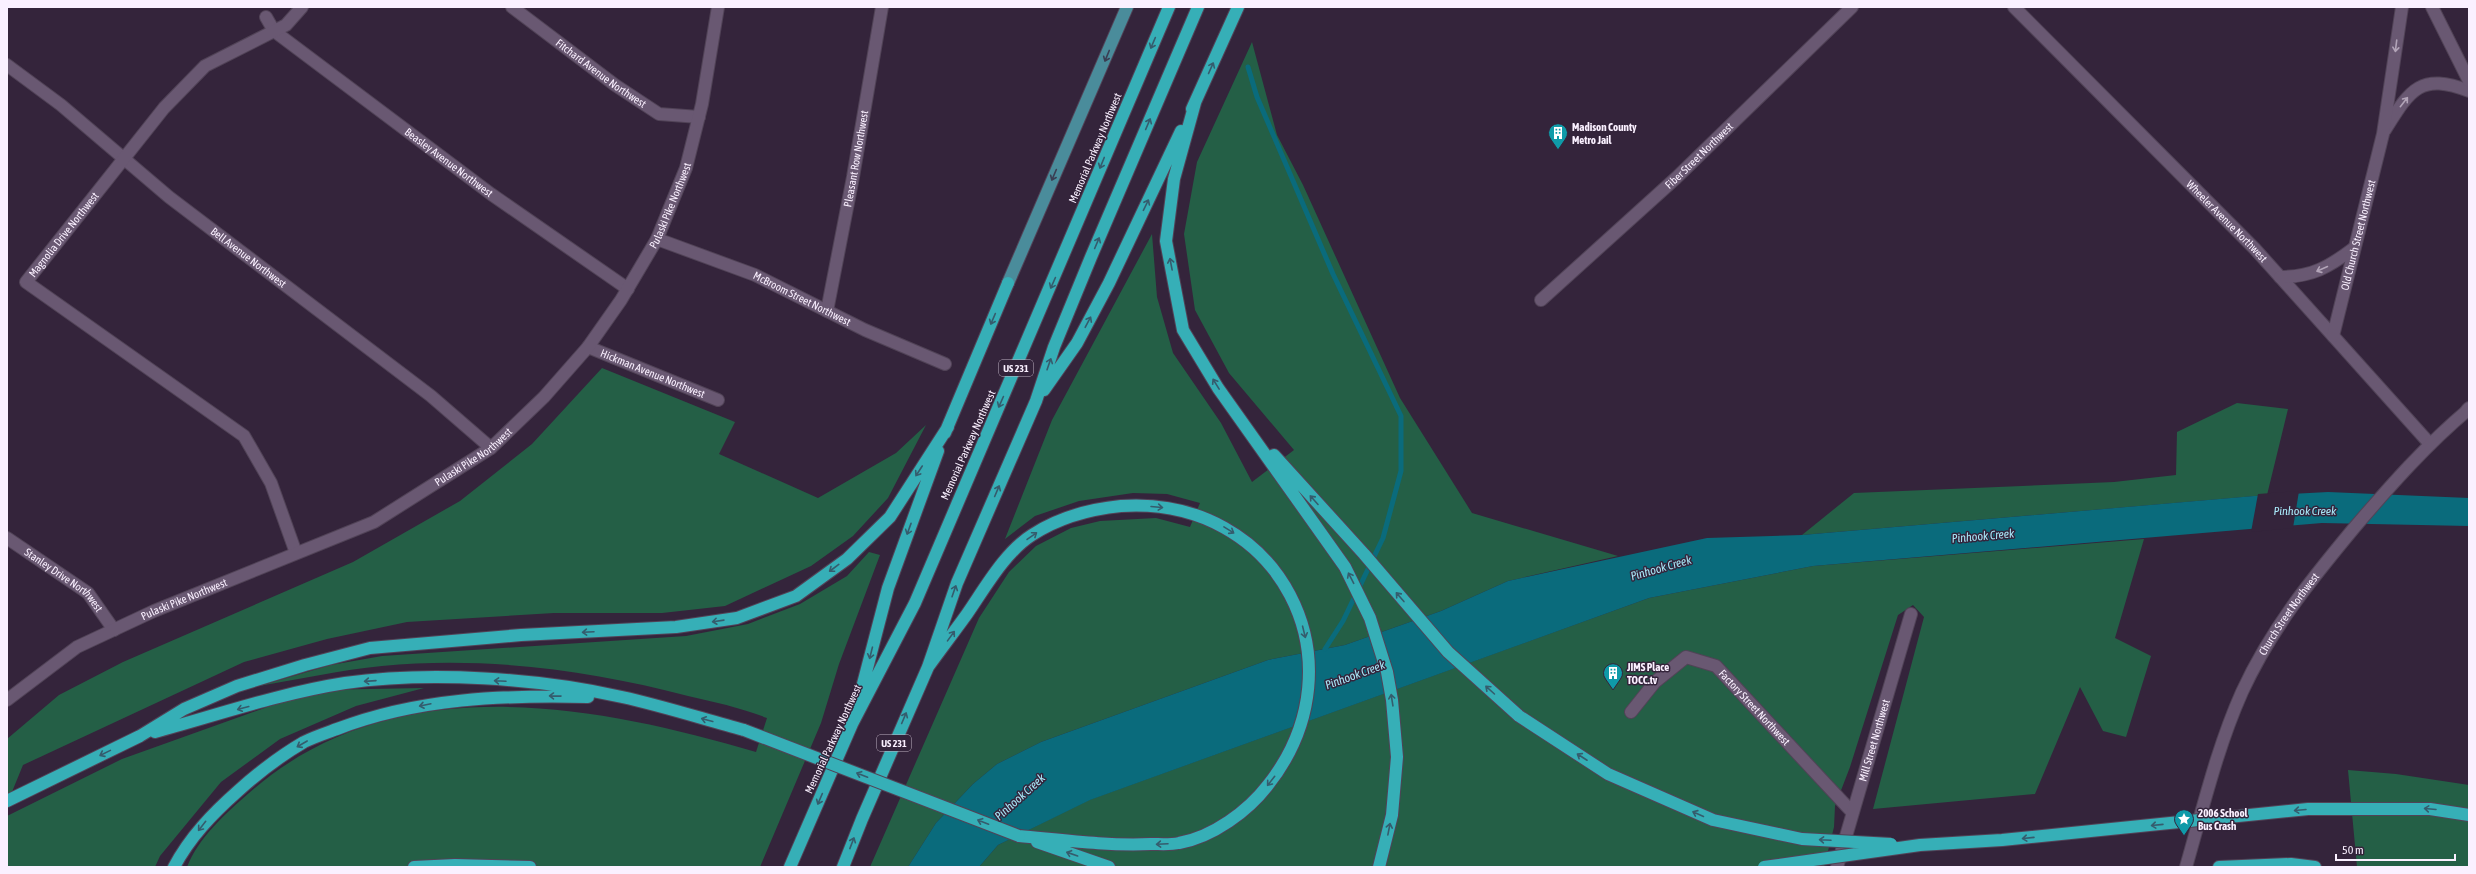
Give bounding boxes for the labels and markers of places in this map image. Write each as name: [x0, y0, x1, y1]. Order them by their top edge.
place label: Madison County Metro Jail: [1572, 121, 1637, 146]
building icon: Madison County Metro Jail: [1547, 122, 1569, 150]
place label: JIMS Place TOCC.tv: [1626, 661, 1669, 686]
building icon: JIMS Place TOCC.tv: [1602, 662, 1624, 690]
place label: 2006 School Bus Crash: [2198, 807, 2249, 832]
place icon: 2006 School Bus Crash: [2173, 808, 2195, 836]

